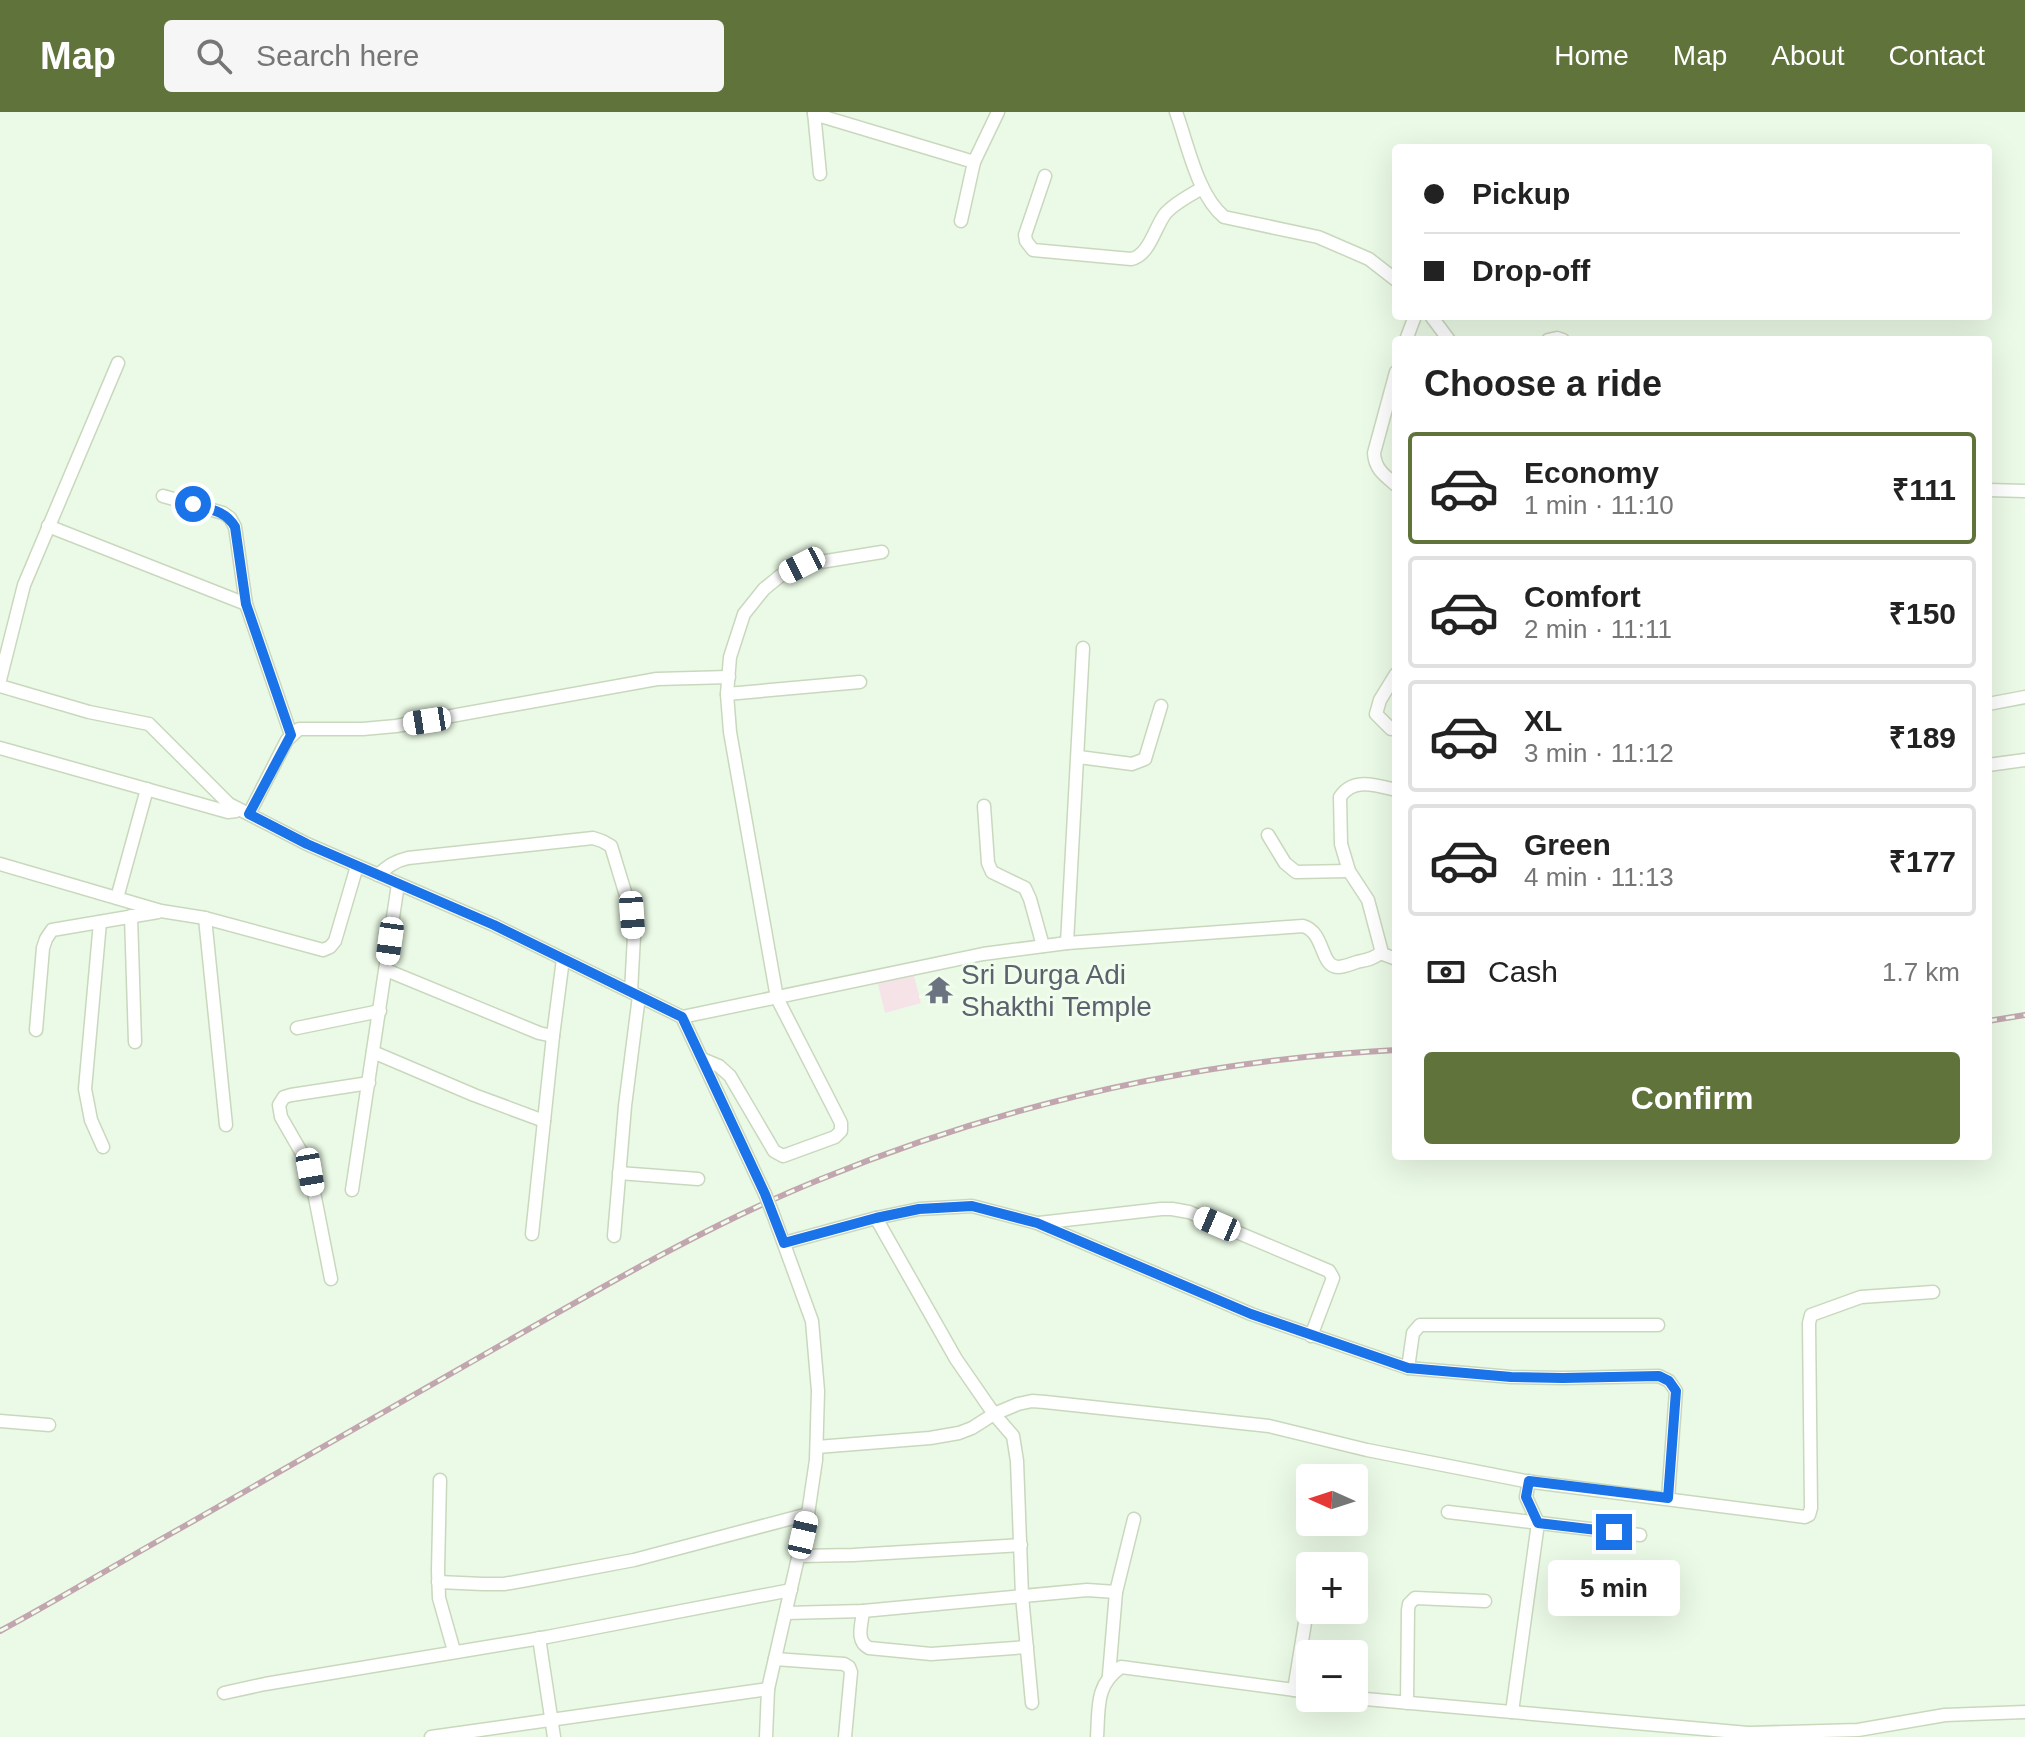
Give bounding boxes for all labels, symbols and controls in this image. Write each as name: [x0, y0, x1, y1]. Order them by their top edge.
search box: [164, 20, 724, 92]
icon: search: [192, 34, 236, 78]
text: Map: [40, 35, 116, 77]
text: Search here: [256, 39, 419, 72]
text: Home: [1554, 40, 1629, 71]
text: Map: [1673, 40, 1727, 71]
text: About: [1771, 40, 1845, 71]
text: Contact: [1889, 40, 1985, 71]
text: Pickup: [1472, 177, 1570, 210]
text: Drop-off: [1472, 254, 1590, 287]
text: Choose a ride: [1424, 363, 1662, 404]
icon: car: [1428, 452, 1500, 524]
text: Economy: [1524, 456, 1659, 489]
text: ₹111: [1892, 473, 1956, 506]
route start: [175, 486, 211, 522]
text: 1 min · 11:10: [1524, 490, 1674, 520]
car: [775, 543, 829, 587]
icon: car: [1428, 576, 1500, 648]
text: Comfort: [1524, 580, 1641, 613]
text: ₹150: [1889, 597, 1956, 630]
text: 2 min · 11:11: [1524, 614, 1672, 644]
icon: car: [1428, 700, 1500, 772]
text: XL: [1524, 704, 1562, 737]
car: [401, 705, 453, 737]
text: ₹189: [1889, 721, 1956, 754]
text: 3 min · 11:12: [1524, 738, 1674, 768]
icon: car: [1428, 824, 1500, 896]
text: Green: [1524, 828, 1611, 861]
text: ₹177: [1889, 845, 1956, 878]
text: 4 min · 11:13: [1524, 862, 1674, 892]
car: [618, 890, 646, 940]
car: [375, 916, 405, 966]
icon: cash: [1424, 950, 1468, 994]
text: Cash: [1488, 955, 1558, 988]
text: 1.7 km: [1882, 957, 1960, 987]
place label: Sri Durga Adi Shakthi Temple: [961, 959, 1152, 1022]
temple icon: Sri Durga Adi Shakthi Temple: [924, 975, 954, 1005]
button: Confirm: [1424, 1052, 1960, 1144]
car: [294, 1146, 326, 1198]
car: [1190, 1204, 1244, 1244]
north arrow: [1296, 1464, 1368, 1536]
map controls: [1296, 1464, 1368, 1712]
car: [786, 1509, 820, 1561]
route end: [1596, 1514, 1632, 1550]
button: +: [1296, 1552, 1368, 1624]
callout: 5 min: [1548, 1560, 1680, 1616]
text: 5 min: [1580, 1573, 1648, 1603]
button: −: [1296, 1640, 1368, 1712]

